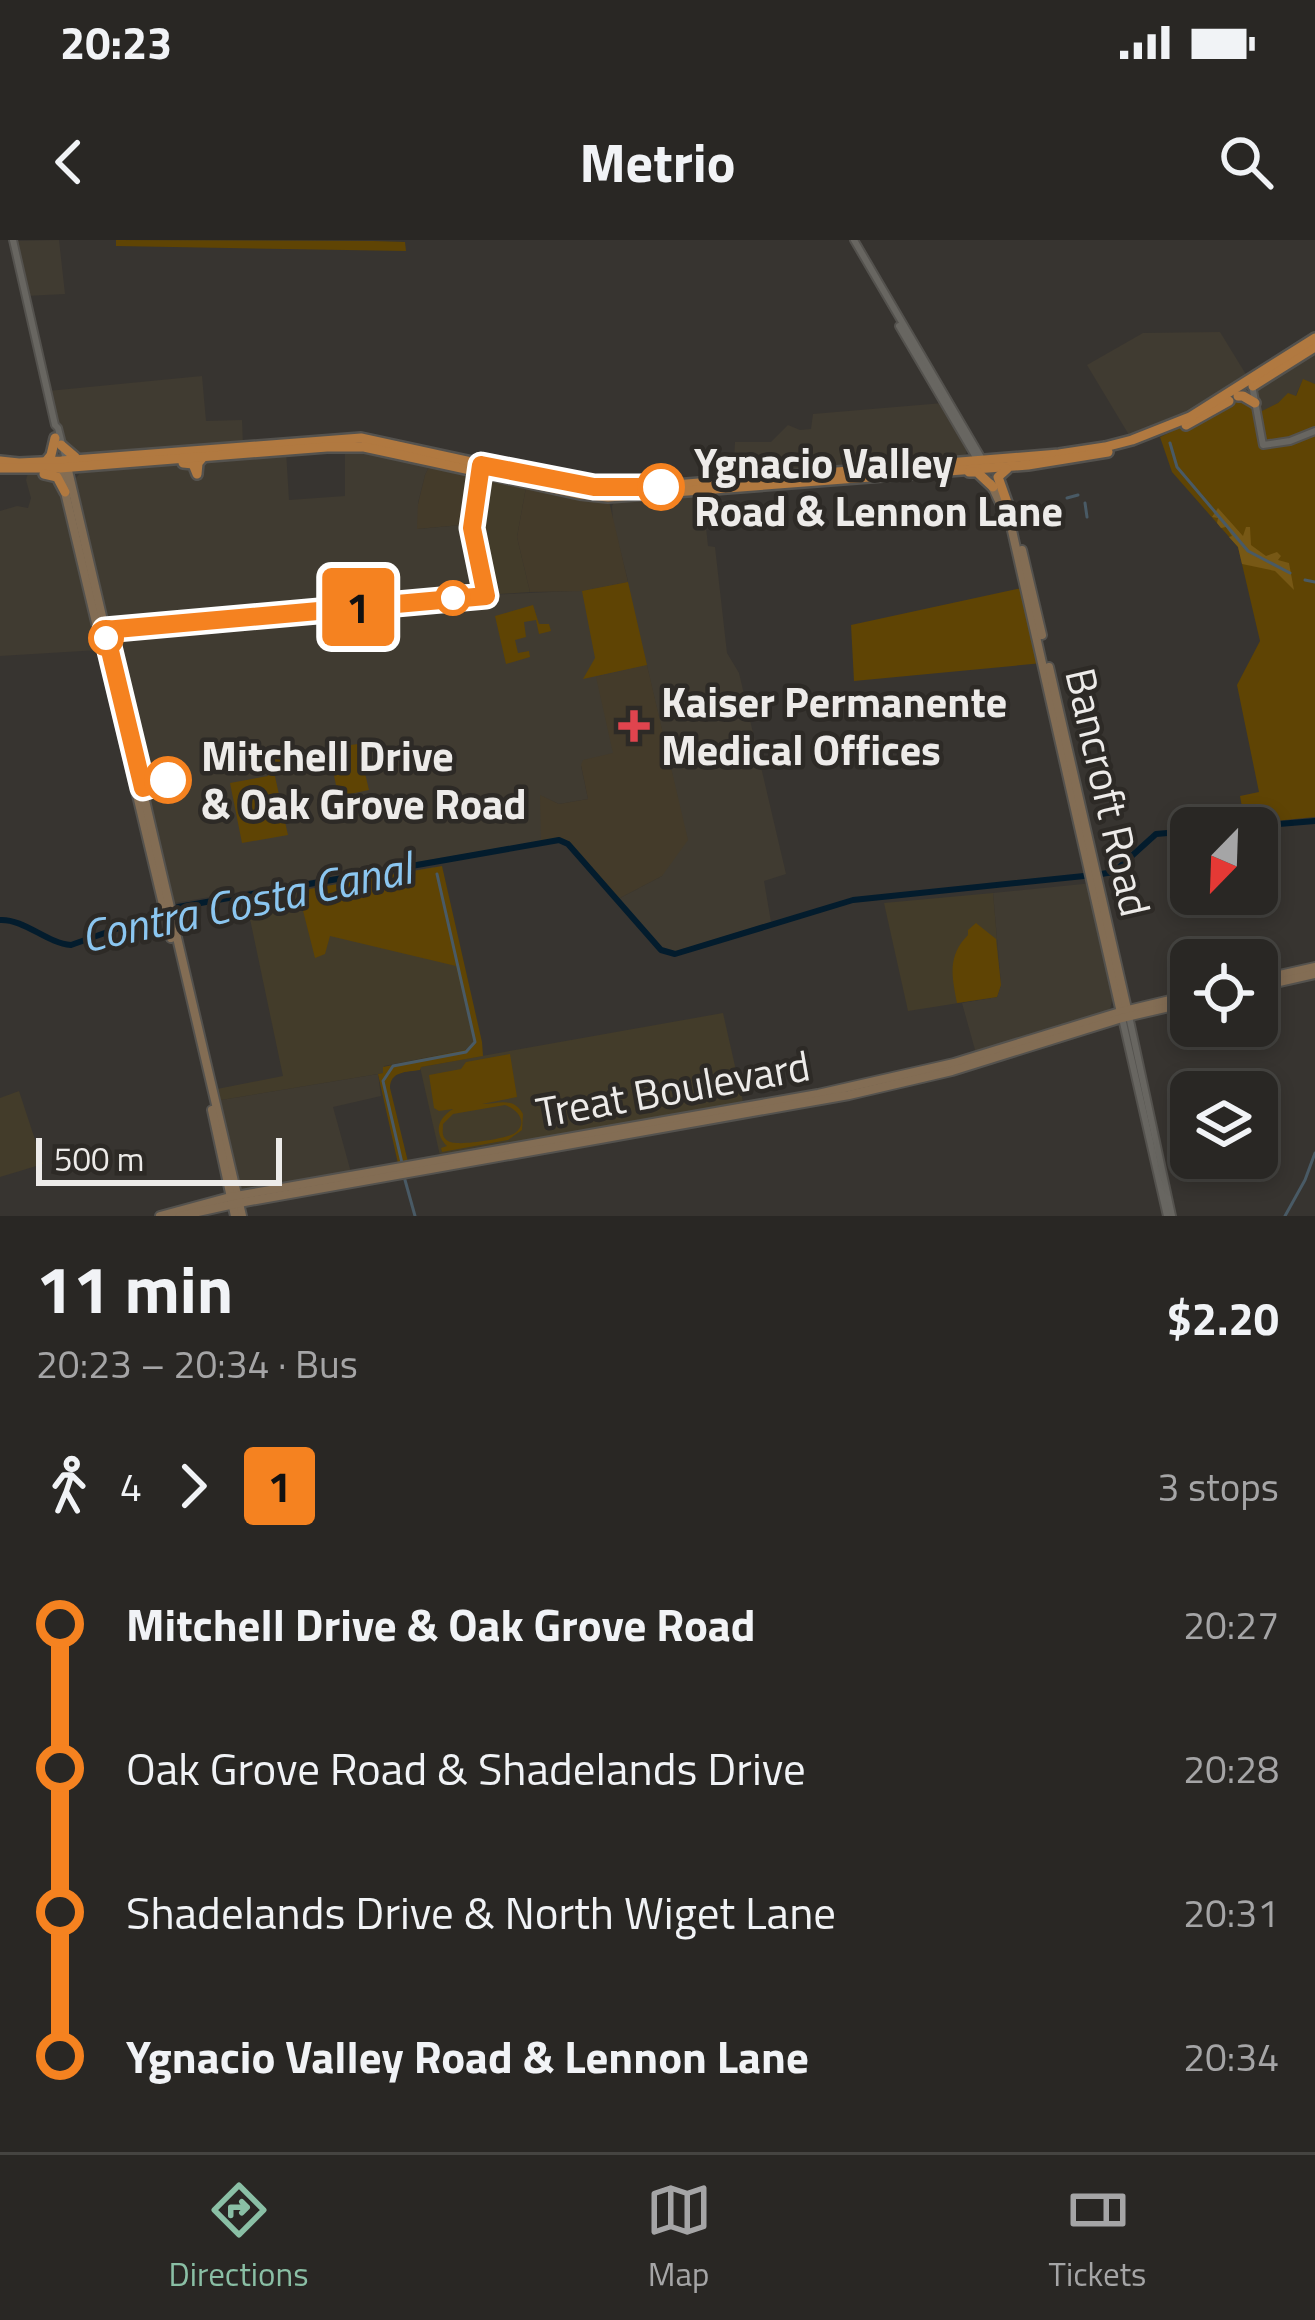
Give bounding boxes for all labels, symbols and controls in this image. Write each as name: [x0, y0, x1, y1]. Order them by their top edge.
text: 20:23: [60, 8, 172, 76]
text: Metrio: [580, 121, 735, 203]
icon: back: [36, 129, 102, 195]
icon: search: [1213, 129, 1279, 195]
place label: Ygnacio Valley Road & Lennon Lane: [694, 430, 1063, 542]
marker: Ygnacio Valley Road & Lennon Lane: [639, 465, 683, 509]
line badge: 1: [319, 568, 397, 646]
text: 1: [346, 575, 370, 639]
unlabelled marker: [437, 582, 469, 614]
unlabelled marker: [90, 622, 122, 654]
street label: Bancroft Road: [1049, 661, 1169, 922]
place label: Kaiser Permanente Medical Offices: [661, 669, 1007, 781]
marker: Kaiser Permanente Medical Offices: [618, 710, 650, 742]
place label: Mitchell Drive & Oak Grove Road: [201, 723, 527, 835]
marker: Mitchell Drive & Oak Grove Road: [146, 758, 190, 802]
north arrow: [1170, 807, 1278, 915]
map controls: [1170, 807, 1278, 1179]
water label: Contra Costa Canal: [74, 832, 422, 969]
button: locate: [1170, 939, 1278, 1047]
street label: Treat Boulevard: [531, 1032, 815, 1144]
button: layers: [1170, 1071, 1278, 1179]
scale bar: [36, 1132, 282, 1185]
text: 500 m: [54, 1134, 144, 1184]
text: 11 min: [36, 1238, 233, 1339]
text: $2.20: [1167, 1284, 1279, 1352]
text: 20:23 – 20:34 · Bus: [36, 1334, 358, 1393]
icon: walk: [36, 1453, 102, 1519]
icon: forward: [160, 1453, 226, 1519]
text: 1: [268, 1454, 291, 1518]
text: 4: [120, 1457, 142, 1516]
text: 3 stops: [1157, 1457, 1279, 1516]
text: Mitchell Drive & Oak Grove Road: [126, 1590, 756, 1658]
text: 20:27: [1183, 1595, 1279, 1654]
text: Oak Grove Road & Shadelands Drive: [126, 1734, 806, 1802]
text: 20:28: [1183, 1739, 1279, 1798]
text: Shadelands Drive & North Wiget Lane: [126, 1878, 836, 1946]
text: 20:31: [1183, 1883, 1279, 1942]
text: Ygnacio Valley Road & Lennon Lane: [126, 2022, 809, 2090]
text: 20:34: [1183, 2027, 1279, 2086]
tab: Directions: [169, 2177, 308, 2299]
tab: Map: [646, 2177, 712, 2299]
tab: Tickets: [1049, 2177, 1146, 2299]

